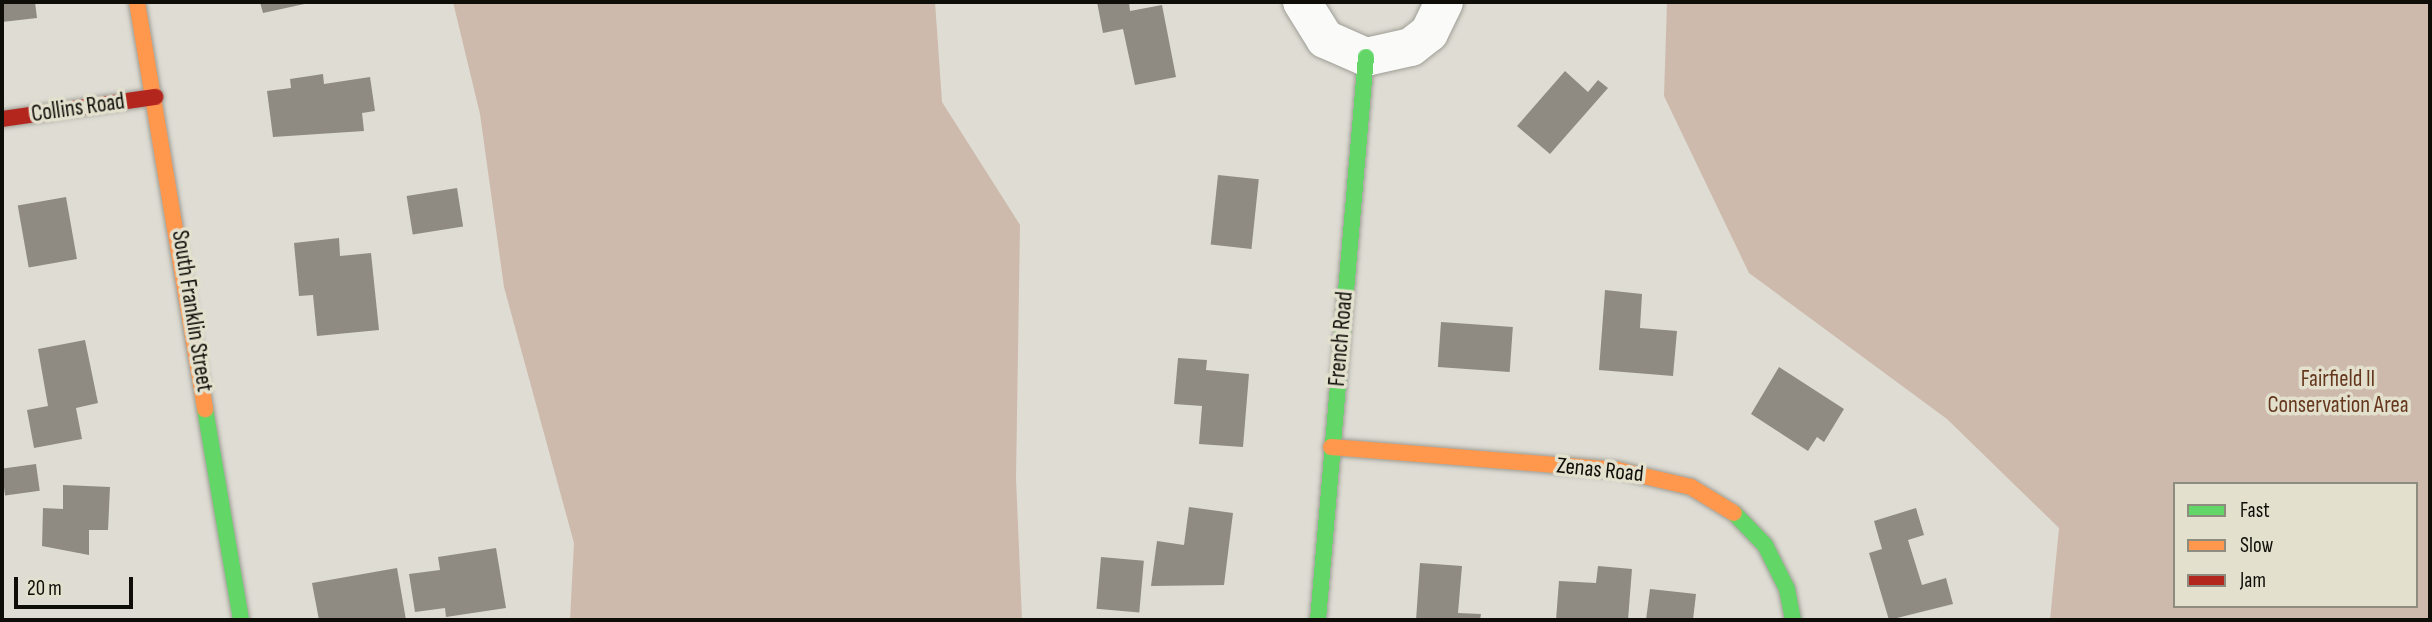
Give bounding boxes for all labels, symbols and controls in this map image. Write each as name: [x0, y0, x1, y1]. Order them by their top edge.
street label: Collins Road: [30, 88, 126, 128]
street label: South Franklin Street: [166, 228, 218, 394]
street label: French Road: [1323, 290, 1359, 388]
park label: Fairfield II Conservation Area: [2268, 365, 2408, 419]
street label: Zenas Road: [1555, 452, 1645, 488]
legend: [2173, 482, 2418, 608]
text: Fast: [2240, 498, 2270, 523]
text: Slow: [2240, 533, 2273, 558]
scale bar: [18, 562, 136, 606]
text: Jam: [2240, 568, 2266, 593]
text: 20 m: [27, 576, 62, 601]

